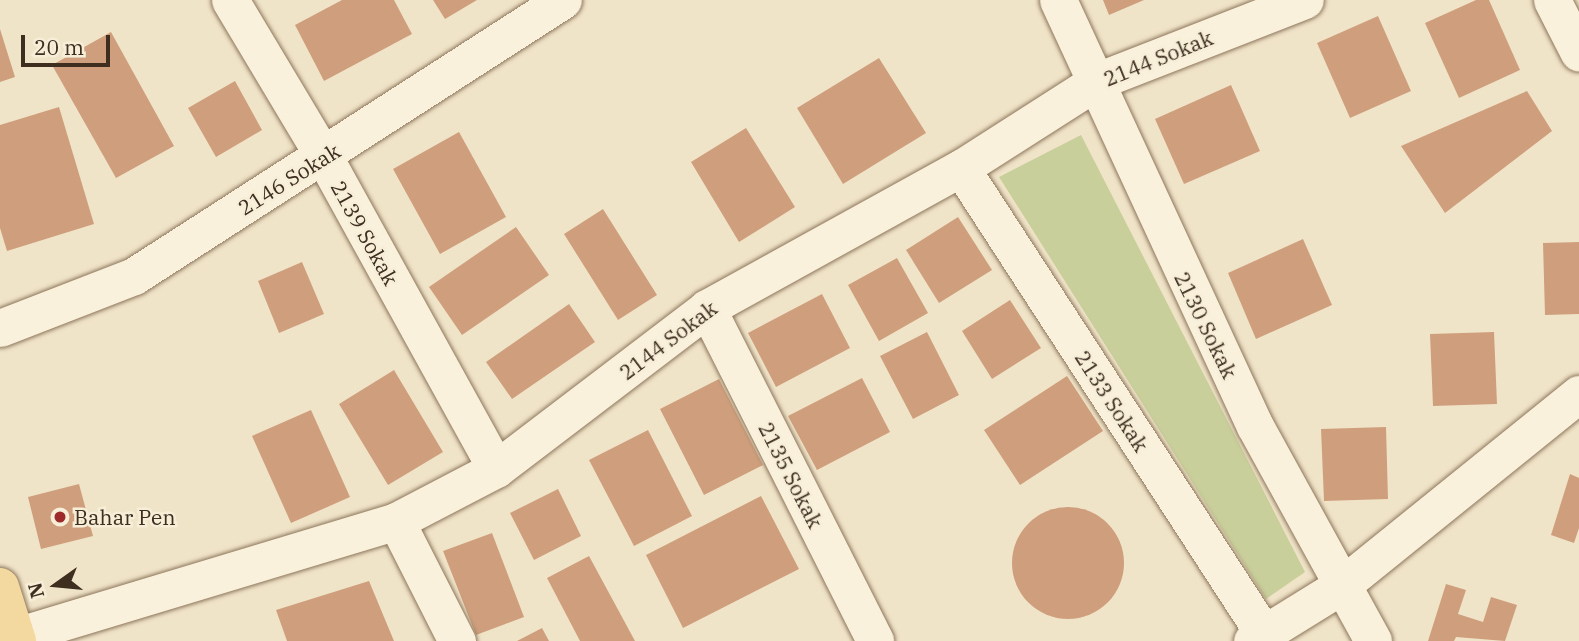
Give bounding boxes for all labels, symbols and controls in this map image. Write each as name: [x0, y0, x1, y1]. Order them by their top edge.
scale bar: [24, 21, 114, 65]
street label: 2144 Sokak: [1100, 25, 1216, 91]
text: 20 m: [34, 33, 84, 61]
street label: 2146 Sokak: [233, 138, 345, 220]
street label: 2139 Sokak: [326, 176, 404, 290]
street label: 2130 Sokak: [1169, 268, 1243, 382]
street label: 2144 Sokak: [614, 295, 722, 385]
street label: 2133 Sokak: [1070, 346, 1154, 456]
street label: 2135 Sokak: [754, 418, 828, 532]
place label: Bahar Pen: [74, 504, 176, 530]
marker: Bahar Pen: [52, 509, 68, 525]
north arrow: [21, 550, 91, 620]
text: N: [22, 580, 49, 601]

